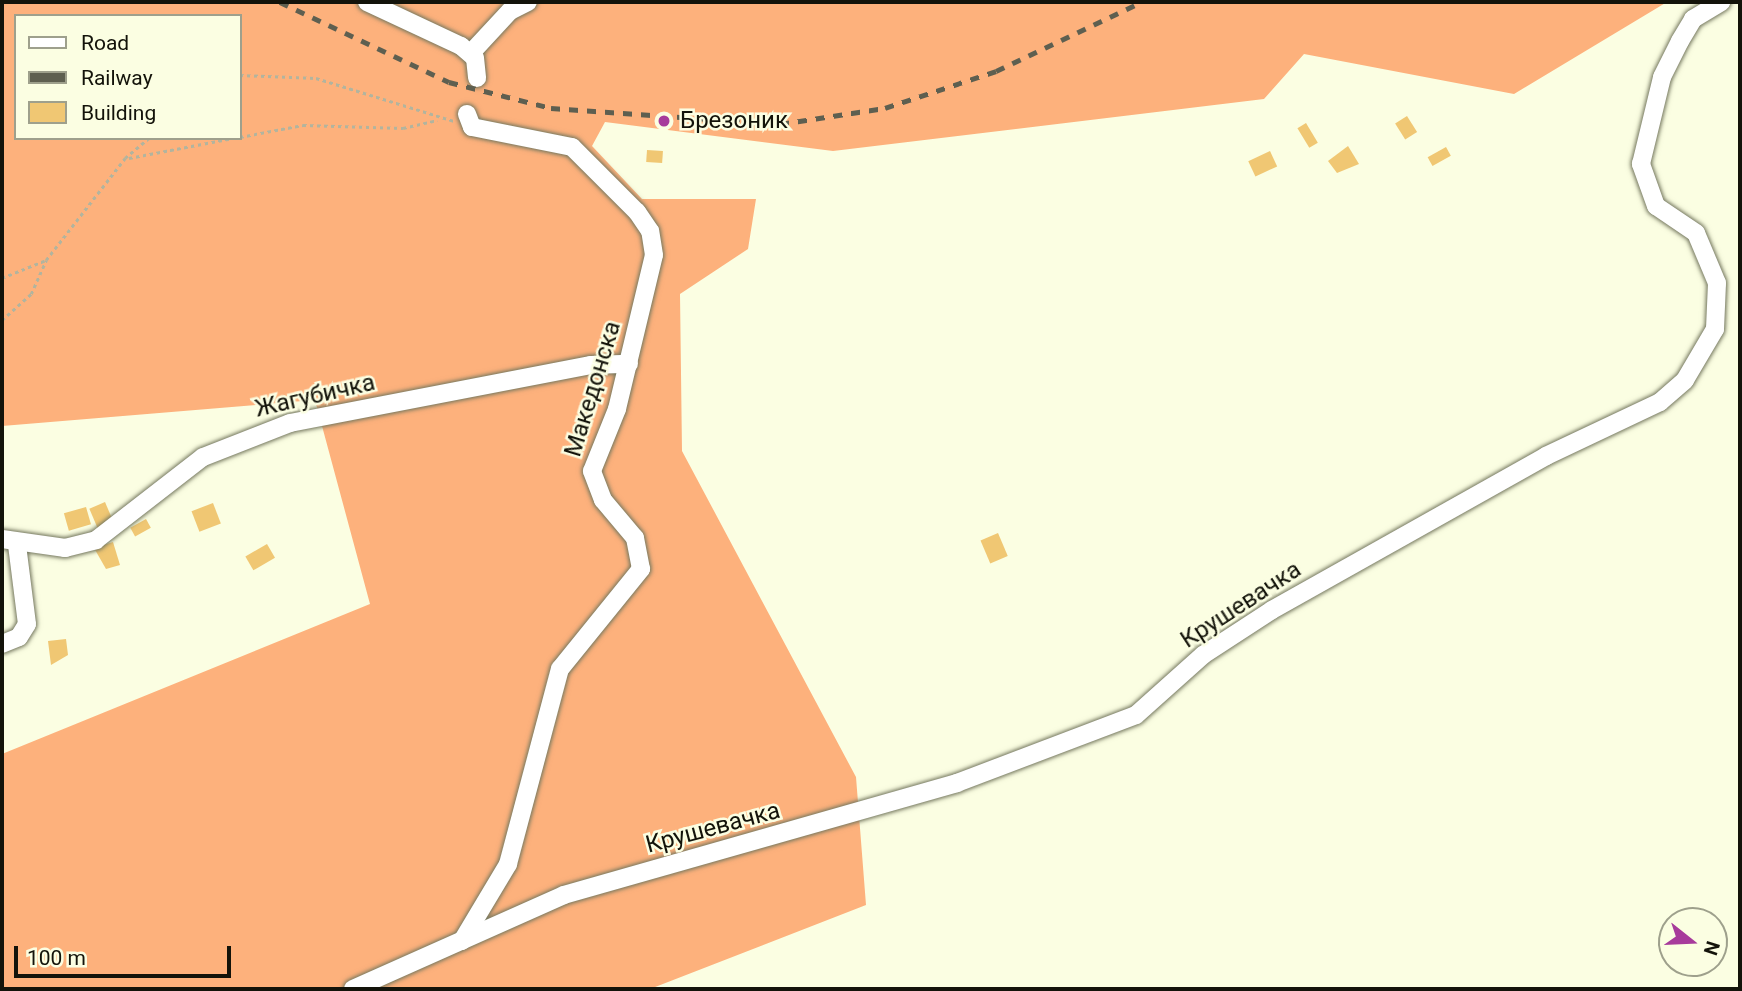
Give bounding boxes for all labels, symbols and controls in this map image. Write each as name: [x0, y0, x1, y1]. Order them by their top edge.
legend: [14, 14, 242, 140]
text: Road: [81, 31, 129, 55]
text: Railway: [81, 66, 153, 90]
text: Building: [81, 101, 156, 125]
place label: Брезоник: [680, 107, 788, 135]
marker: Брезоник: [654, 111, 674, 131]
street label: Македонска: [559, 318, 627, 460]
street label: Жагубичка: [252, 368, 378, 424]
street label: Крушевачка: [1175, 555, 1307, 655]
street label: Крушевачка: [643, 796, 783, 860]
north arrow: [1658, 907, 1728, 977]
scale bar: [18, 932, 234, 976]
text: N: [1699, 938, 1725, 958]
text: 100 m: [27, 946, 86, 970]

